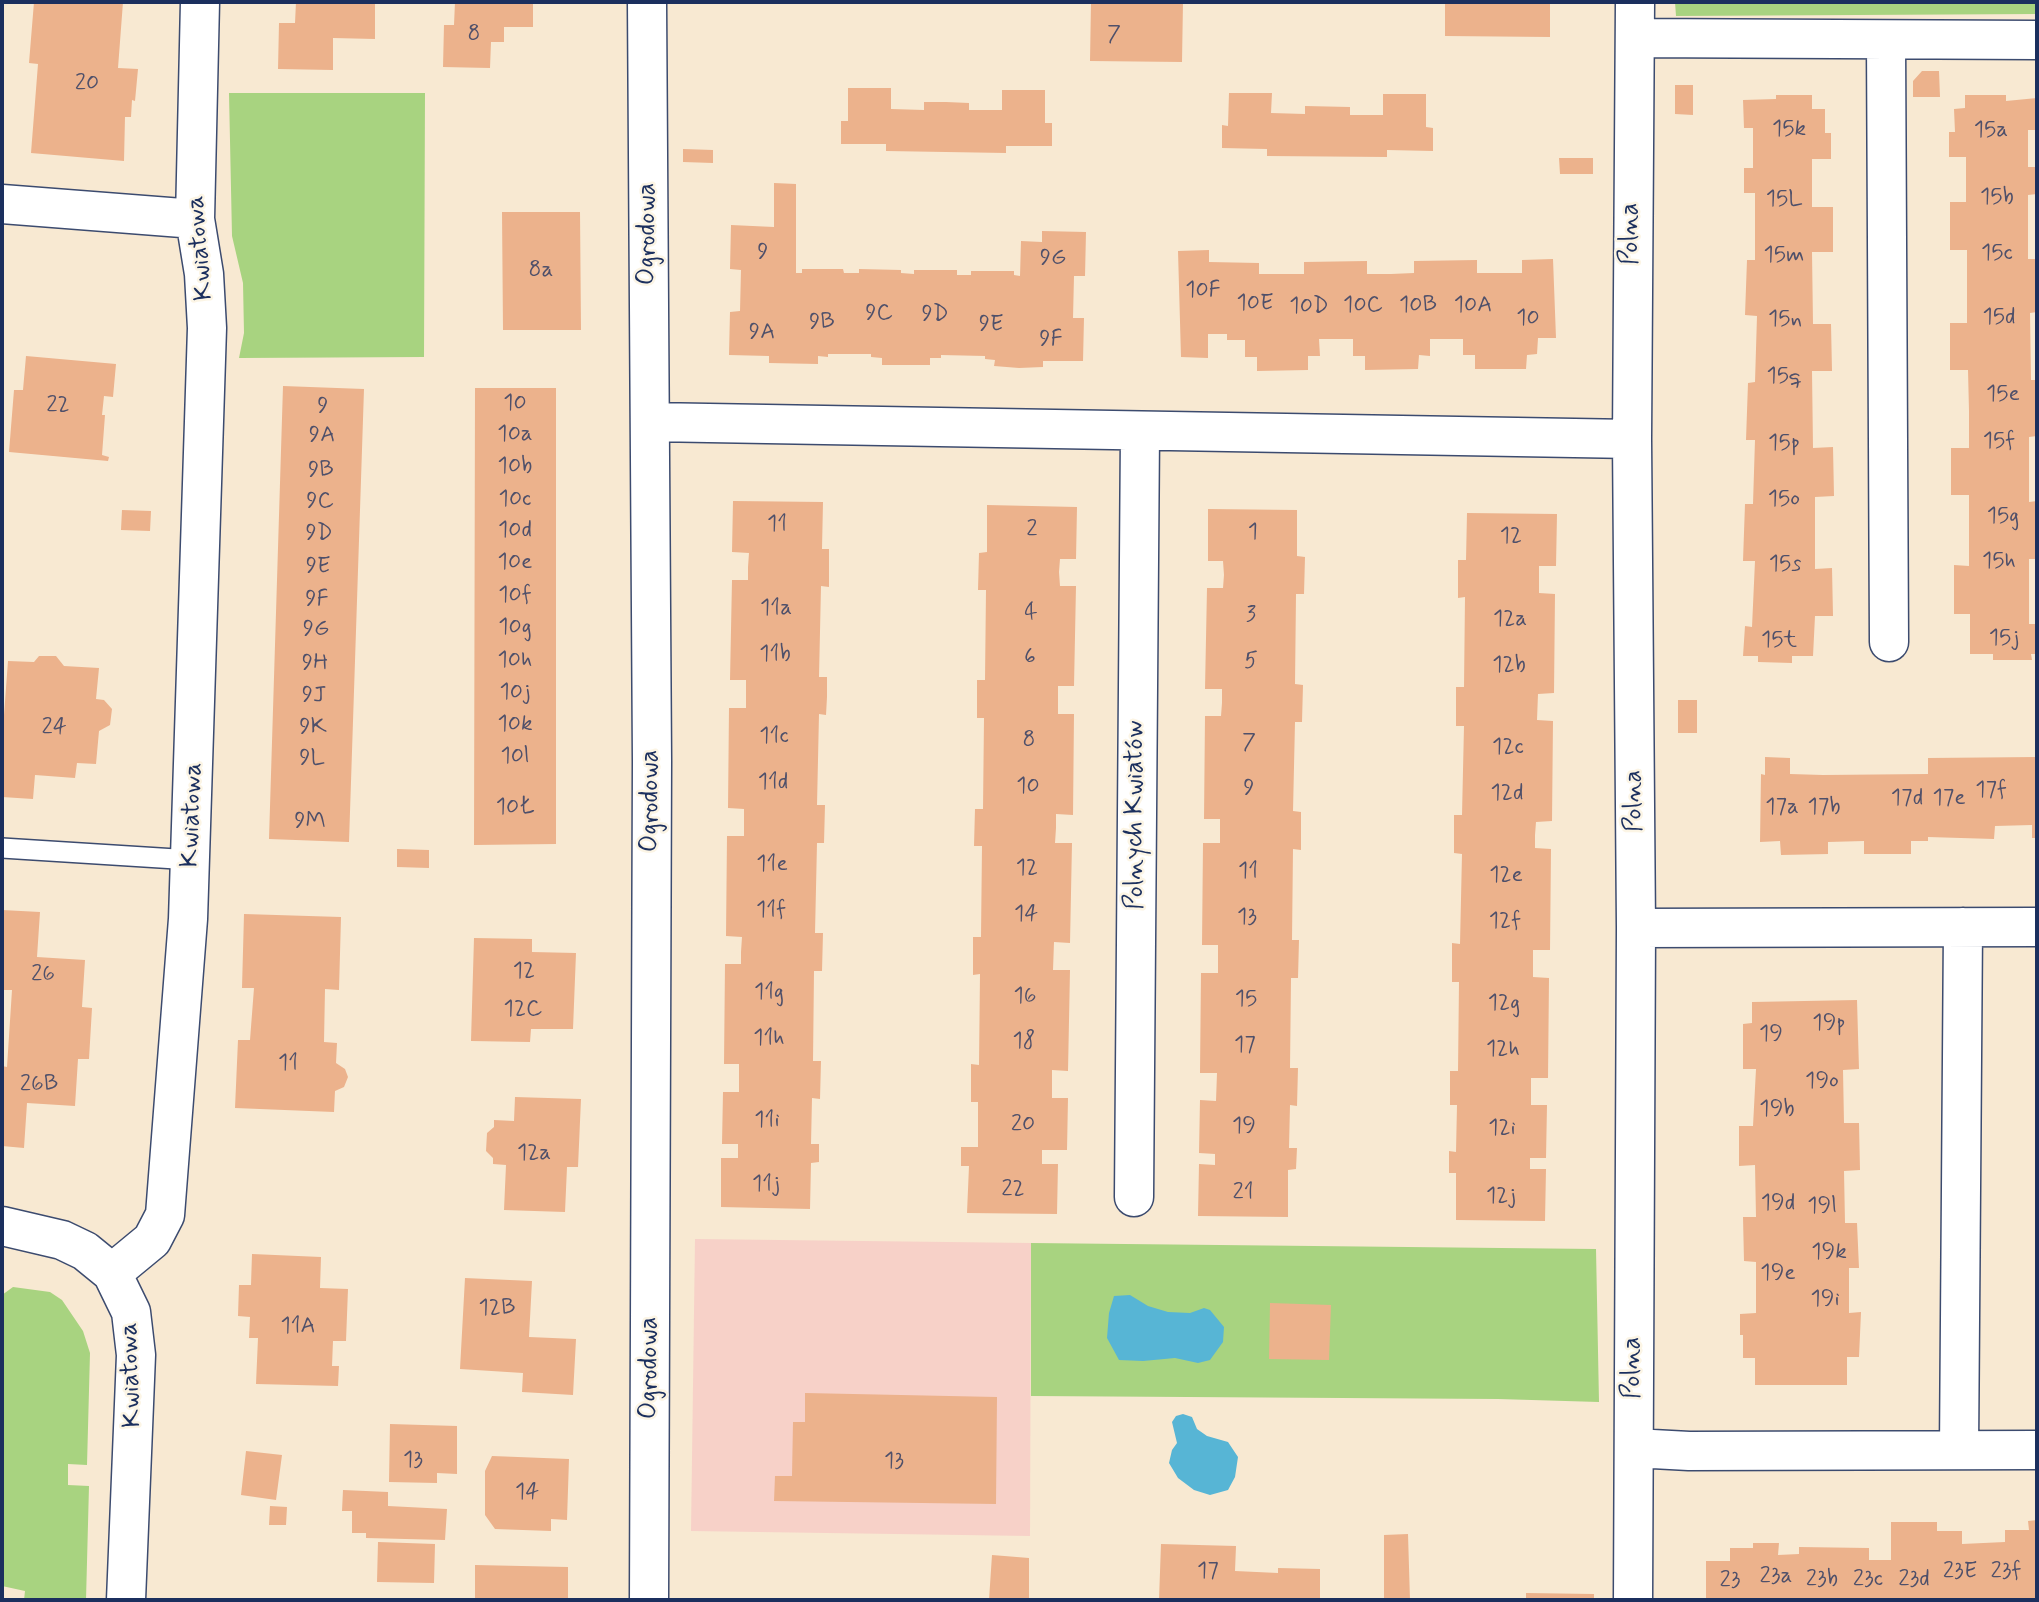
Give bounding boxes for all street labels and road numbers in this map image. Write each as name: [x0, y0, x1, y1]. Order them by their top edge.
street label: Ogrodowa: [633, 183, 665, 285]
street label: Kwiatowa: [181, 194, 221, 302]
street label: Polna: [1616, 203, 1648, 265]
street label: Polnych Kwiatów: [1121, 720, 1153, 910]
street label: Ogrodowa: [636, 750, 668, 852]
street label: Kwiatowa: [176, 762, 210, 868]
street label: Polna: [1619, 770, 1651, 832]
street label: Ogrodowa: [635, 1317, 667, 1419]
street label: Kwiatowa: [115, 1322, 149, 1428]
street label: Polna: [1618, 1337, 1650, 1399]

